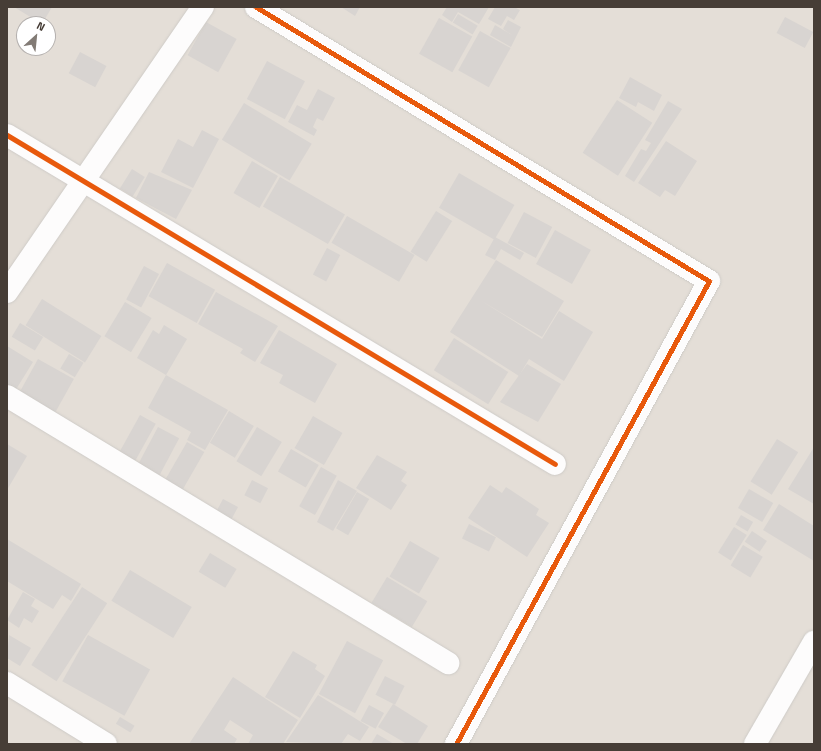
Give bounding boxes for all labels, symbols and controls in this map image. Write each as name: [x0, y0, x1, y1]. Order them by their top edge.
north arrow: [16, 16, 56, 56]
text: N: [34, 17, 48, 35]

